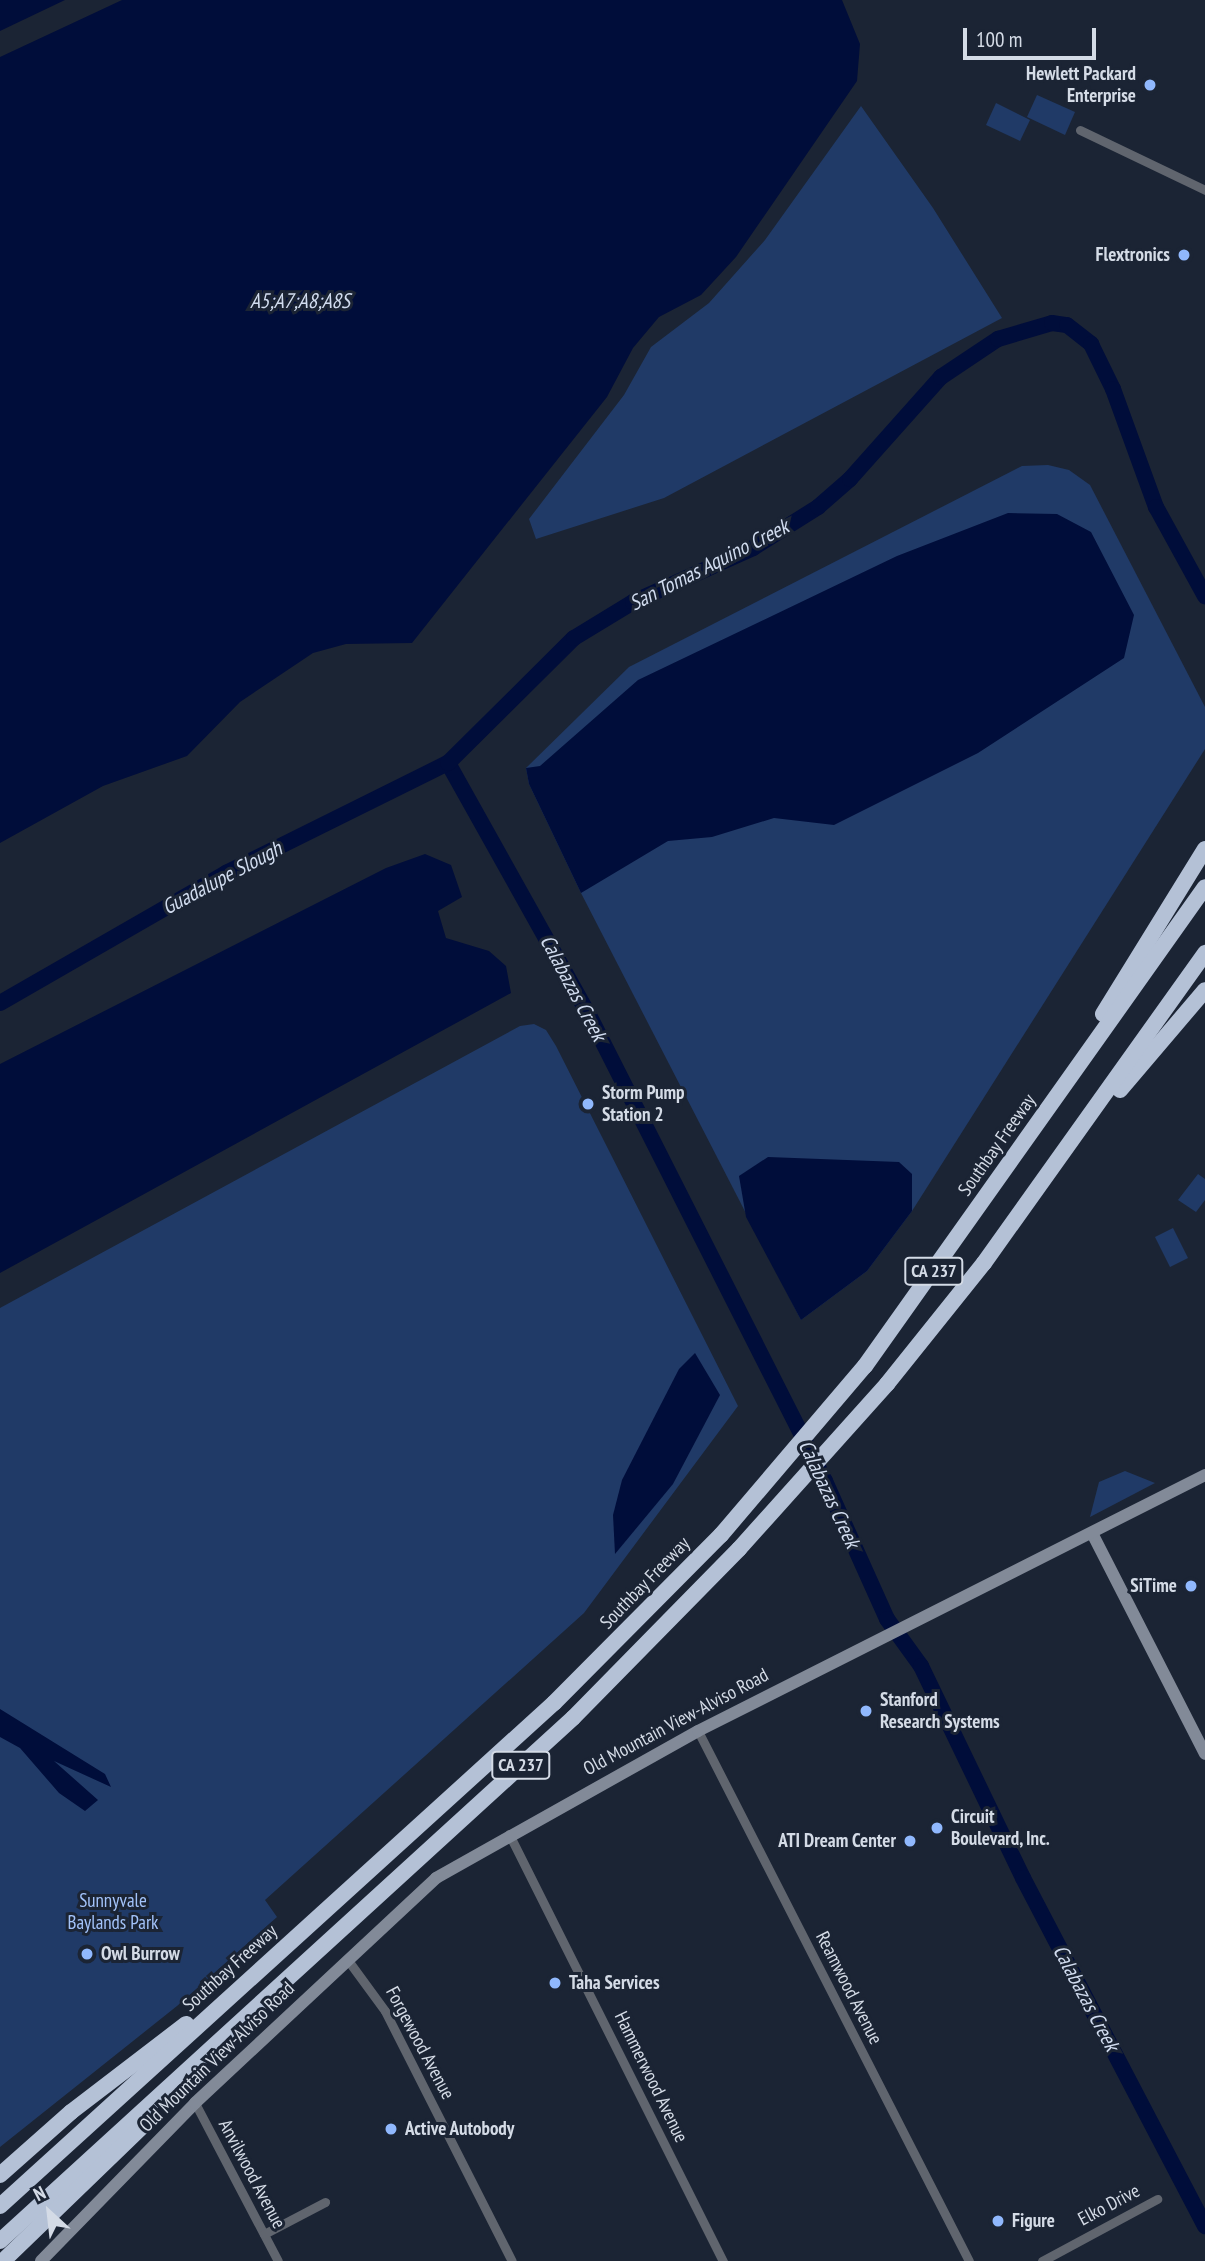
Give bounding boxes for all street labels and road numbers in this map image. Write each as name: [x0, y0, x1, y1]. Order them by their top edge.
street label: Southbay Freeway: [953, 1089, 1041, 1201]
road number: CA 237: [902, 1256, 965, 1286]
street label: Southbay Freeway: [595, 1532, 695, 1634]
street label: Old Mountain View-Alviso Road: [579, 1663, 773, 1781]
road number: CA 237: [490, 1750, 552, 1780]
street label: Southbay Freeway: [178, 1920, 282, 2016]
street label: Reamwood Avenue: [811, 1928, 887, 2048]
street label: Old Mountain View-Alviso Road: [135, 1977, 299, 2137]
street label: Forgewood Avenue: [381, 1982, 459, 2104]
street label: Hammerwood Avenue: [609, 2008, 693, 2146]
street label: Anvilwood Avenue: [214, 2115, 290, 2233]
street label: Elko Drive: [1074, 2179, 1144, 2231]

